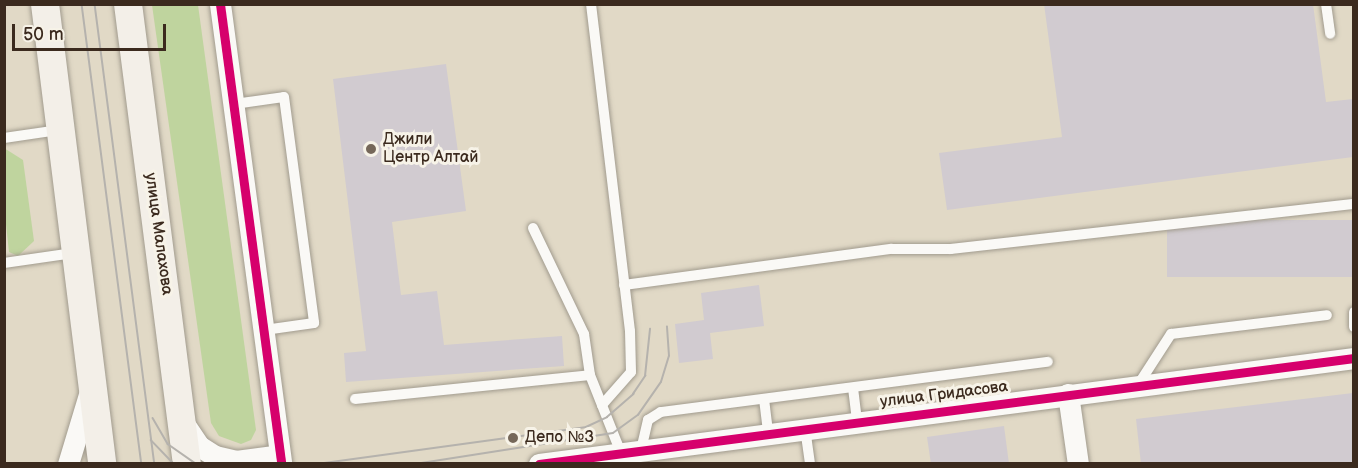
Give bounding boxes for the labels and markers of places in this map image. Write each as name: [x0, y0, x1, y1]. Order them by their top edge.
place label: Джили Центр Алтай: [383, 130, 479, 168]
marker: Джили Центр Алтай: [364, 142, 378, 156]
place label: Депо №3: [525, 428, 594, 448]
marker: Депо №3: [506, 431, 520, 445]

